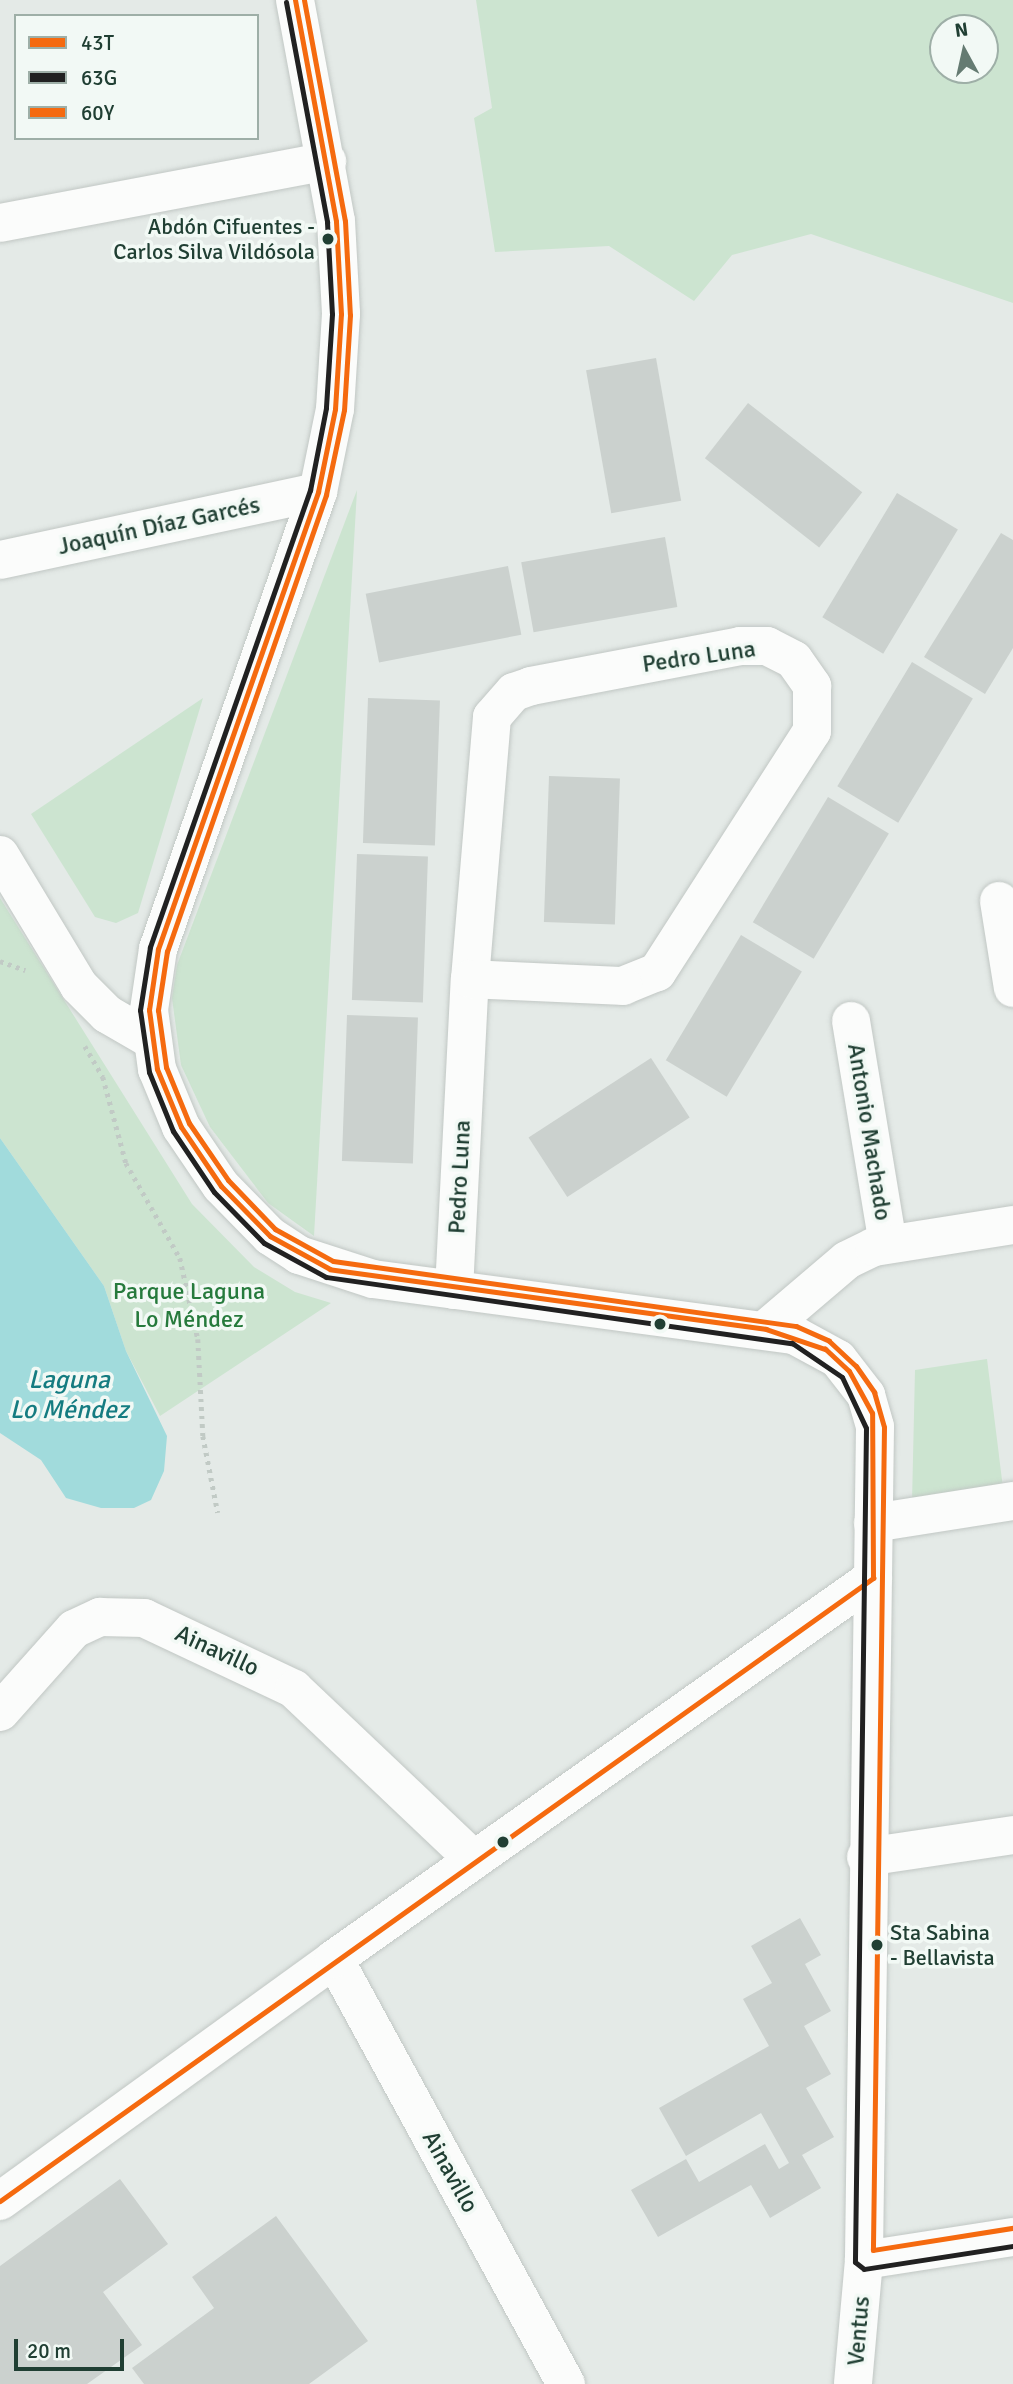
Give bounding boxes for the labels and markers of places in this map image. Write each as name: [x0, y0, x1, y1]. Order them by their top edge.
place label: Abdón Cifuentes - Carlos Silva Vildósola: [113, 213, 315, 264]
marker: Abdón Cifuentes - Carlos Silva Vildósola: [321, 232, 335, 246]
unlabelled marker: [653, 1317, 667, 1331]
unlabelled marker: [496, 1835, 510, 1849]
place label: Sta Sabina - Bellavista: [890, 1919, 995, 1970]
marker: Sta Sabina - Bellavista: [870, 1938, 884, 1952]

